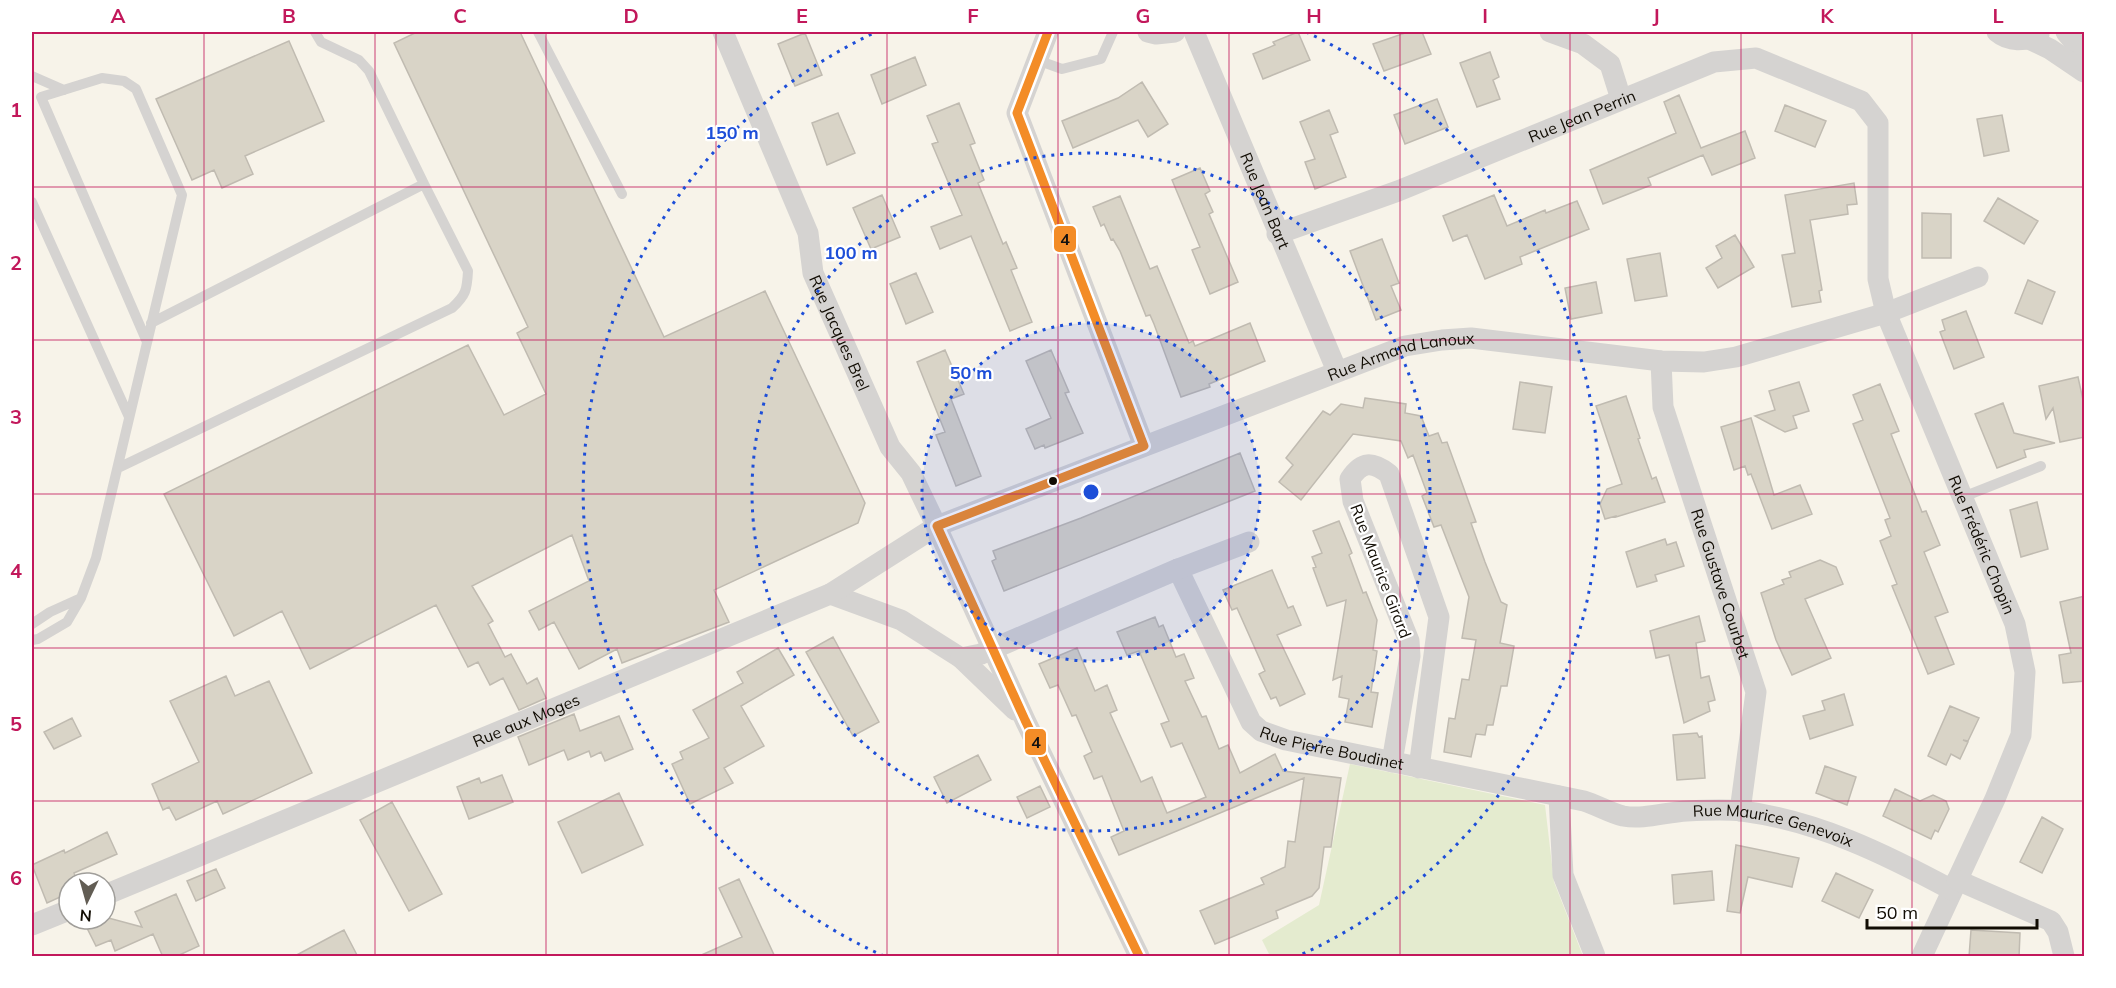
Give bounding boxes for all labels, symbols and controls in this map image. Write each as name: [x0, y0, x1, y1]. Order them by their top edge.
text: A: [111, 3, 126, 28]
text: B: [282, 3, 296, 28]
text: C: [453, 3, 467, 28]
text: D: [623, 3, 639, 28]
text: E: [796, 3, 808, 28]
text: F: [967, 3, 979, 28]
text: G: [1136, 3, 1150, 28]
text: H: [1306, 3, 1322, 28]
text: I: [1482, 3, 1488, 28]
text: J: [1652, 3, 1660, 28]
text: K: [1820, 3, 1834, 28]
text: L: [1992, 3, 2004, 28]
street label: Rue Jean Perrin: [1525, 85, 1638, 147]
text: 1: [10, 97, 22, 122]
text: 150 m: [705, 121, 759, 144]
street label: Rue Jean Bart: [1236, 149, 1294, 252]
line badge: 4: [1053, 225, 1077, 253]
text: 4: [1060, 229, 1070, 249]
text: 100 m: [824, 241, 878, 264]
text: 2: [10, 250, 22, 275]
street label: Rue Jacques Brel: [805, 272, 874, 394]
street label: Rue Armand Lanoux: [1325, 328, 1476, 385]
text: 50 m: [950, 361, 992, 384]
text: 3: [10, 404, 22, 429]
street label: Rue Frédéric Chopin: [1944, 472, 2020, 617]
unlabelled marker: [1047, 475, 1059, 487]
centre of rings: [1081, 482, 1101, 502]
street label: Rue Maurice Girard: [1346, 501, 1416, 641]
street label: Rue Gustave Courbet: [1687, 506, 1755, 662]
text: 4: [10, 558, 22, 583]
street label: Rue aux Moges: [470, 689, 583, 751]
text: 5: [10, 711, 22, 736]
street label: Rue Pierre Boudinet: [1257, 721, 1406, 774]
line badge: 4: [1024, 728, 1047, 756]
text: 4: [1031, 732, 1041, 752]
street label: Rue Maurice Genevoix: [1692, 800, 1857, 851]
text: 6: [10, 865, 22, 890]
north arrow: [57, 871, 117, 931]
scale bar: [1867, 892, 2036, 930]
text: 50 m: [1876, 901, 1918, 924]
text: N: [79, 905, 93, 926]

